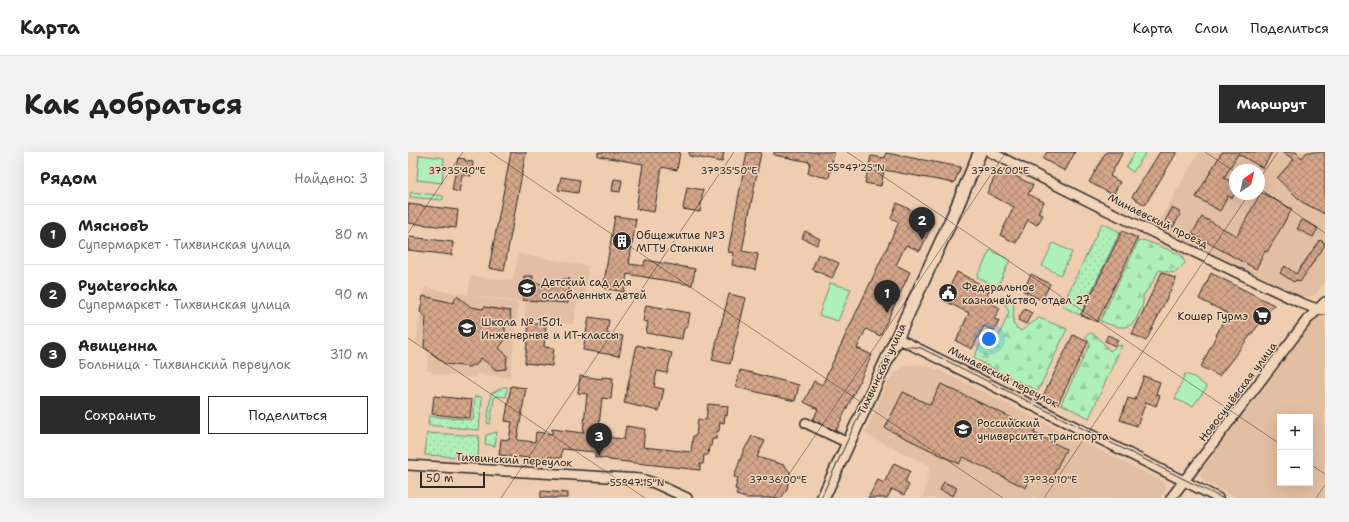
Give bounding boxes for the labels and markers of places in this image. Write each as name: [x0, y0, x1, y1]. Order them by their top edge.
pin: 2: [909, 207, 935, 240]
place label: Общежитие №3 МГТУ Станкин: [636, 228, 725, 256]
building icon: Общежитие №3 МГТУ Станкин: [611, 230, 633, 252]
place label: Детский сад для ослабленных детей: [541, 275, 647, 303]
school or university icon: Детский сад для ослабленных детей: [516, 277, 538, 299]
pin: 1: [874, 280, 900, 313]
place label: Федеральное казначейство, отдел 27: [962, 280, 1090, 308]
public building icon: Федеральное казначейство, отдел 27: [937, 282, 959, 304]
supermarket icon: Кошер Гурмэ: [1251, 305, 1273, 327]
place label: Кошер Гурмэ: [1178, 309, 1248, 324]
place label: Школа № 1501. Инженерные и ИТ-классы: [481, 315, 619, 343]
school or university icon: Школа № 1501. Инженерные и ИТ-классы: [456, 317, 478, 339]
place label: Российский университет транспорта: [977, 416, 1109, 444]
school or university icon: Российский университет транспорта: [952, 418, 974, 440]
pin: 3: [586, 423, 612, 456]

